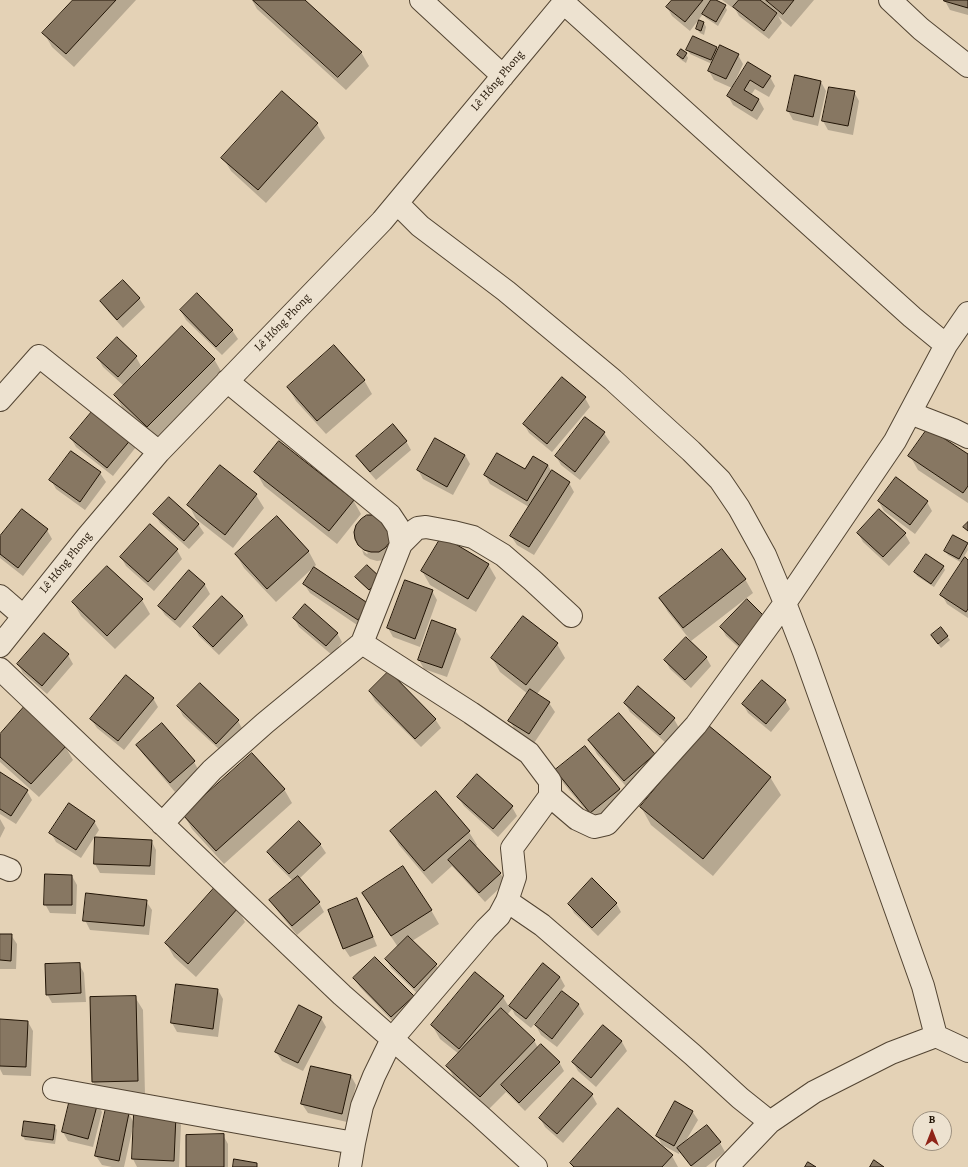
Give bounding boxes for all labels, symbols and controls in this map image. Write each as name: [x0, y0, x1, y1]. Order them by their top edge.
street label: Lê Hồng Phong: [468, 48, 528, 114]
street label: Lê Hồng Phong: [252, 291, 314, 355]
street label: Lê Hồng Phong: [37, 529, 95, 597]
north arrow: [912, 1111, 952, 1151]
text: B: [929, 1112, 935, 1127]

